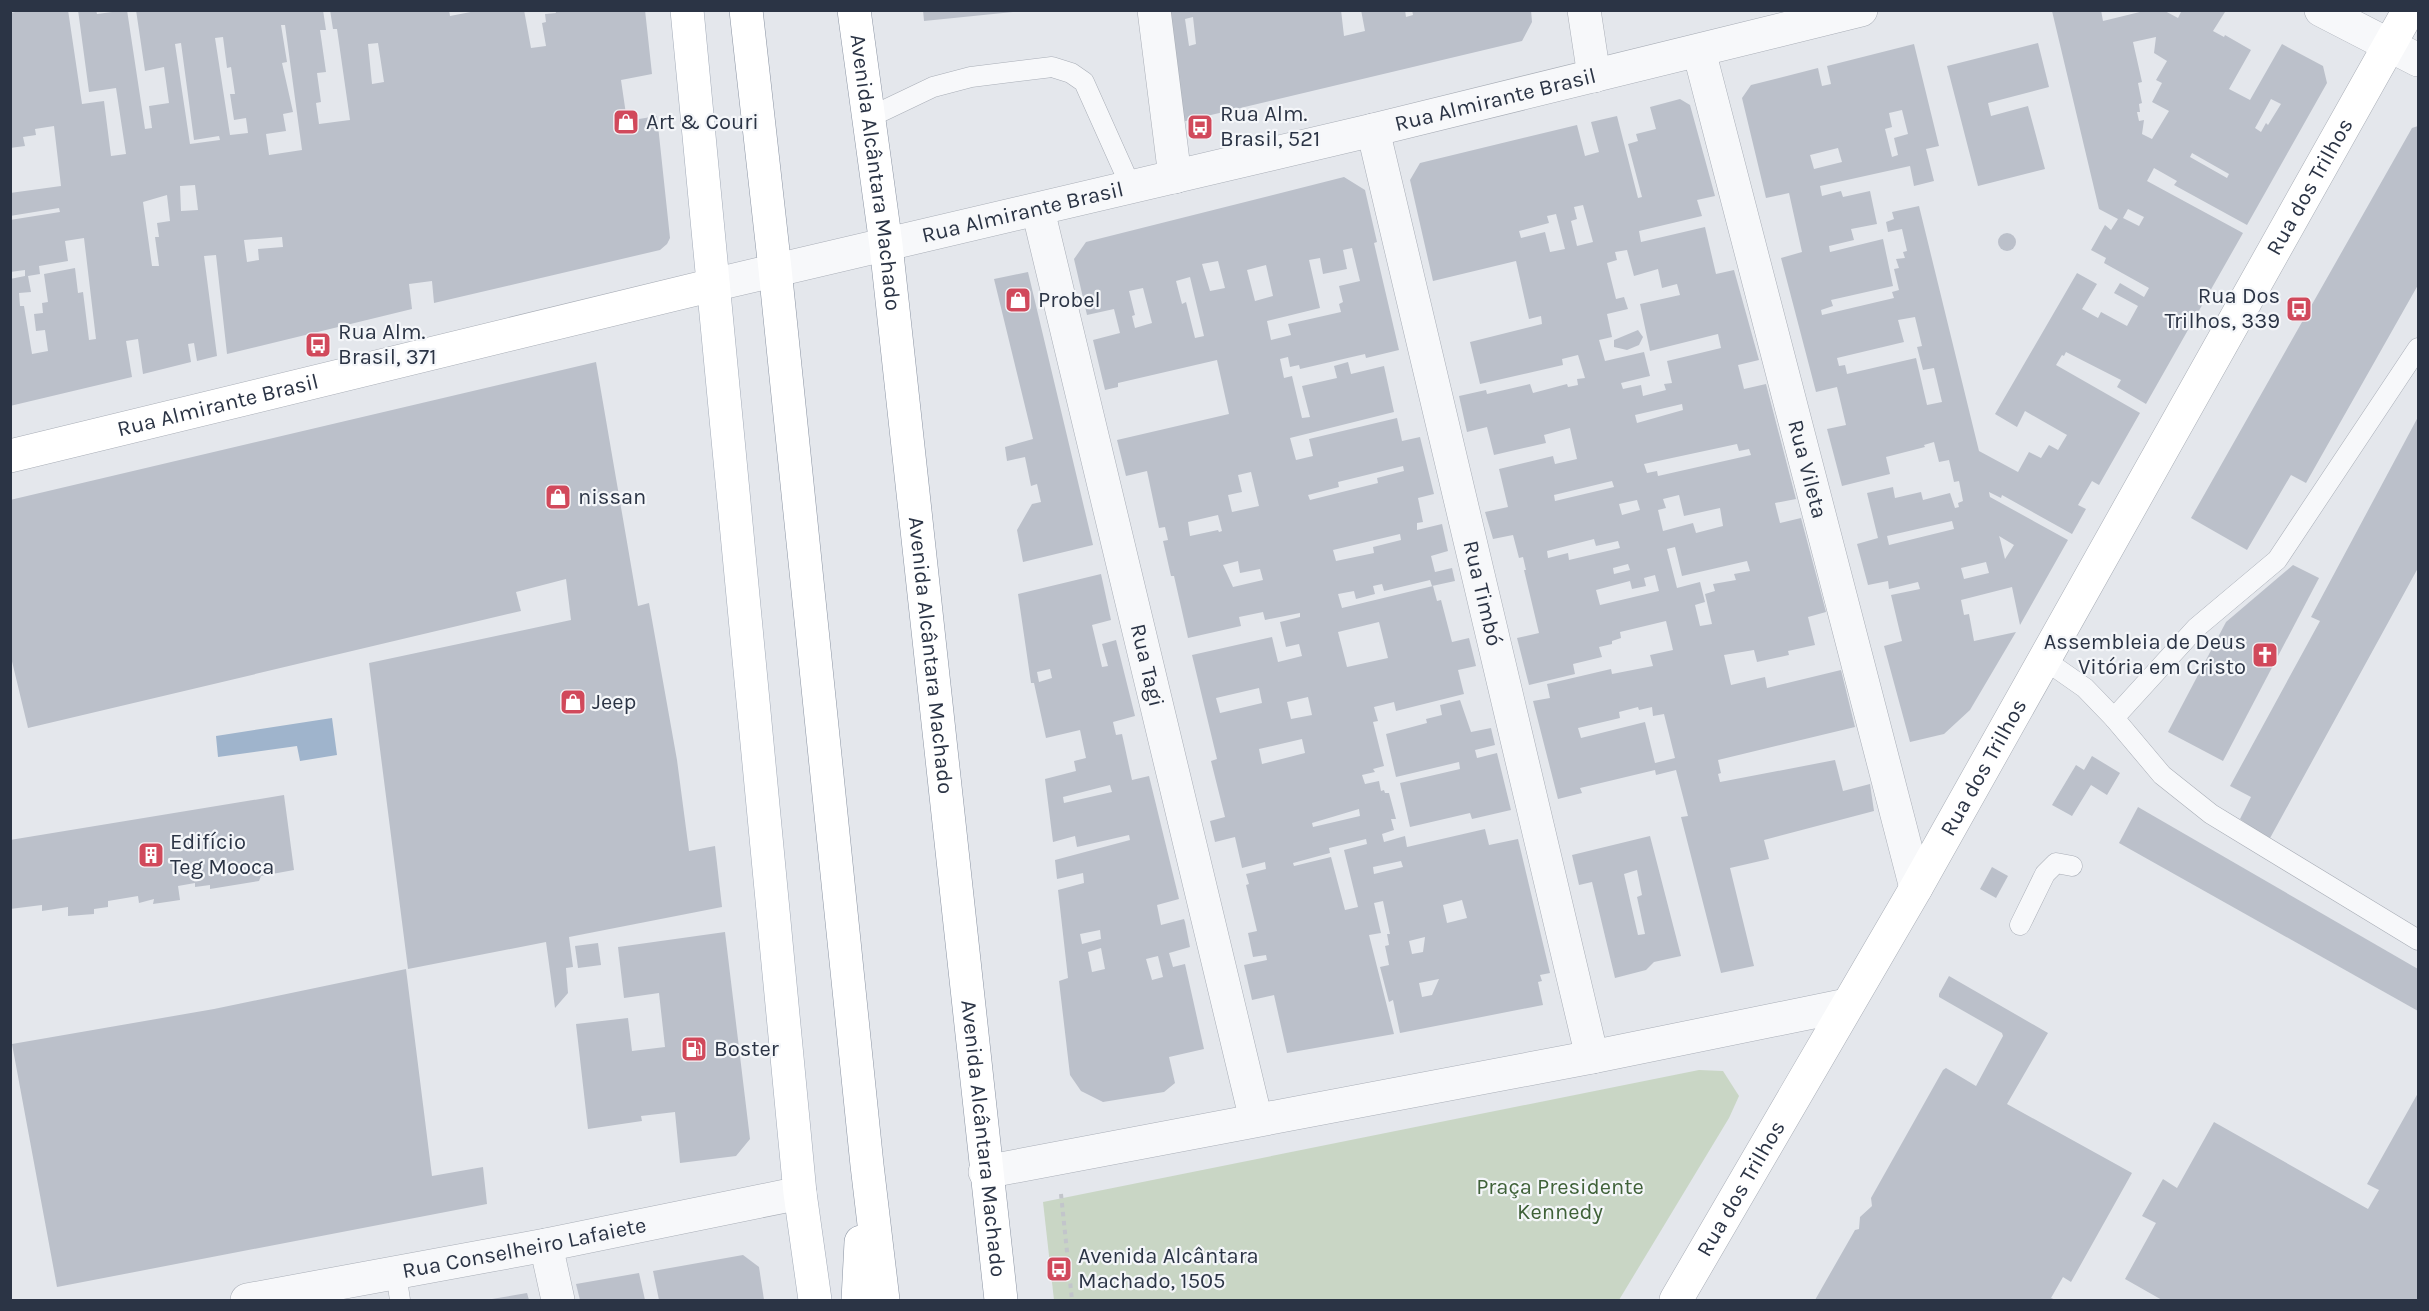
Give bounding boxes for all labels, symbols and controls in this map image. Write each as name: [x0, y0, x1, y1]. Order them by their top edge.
street label: Avenida Alcântara Machado: [844, 33, 906, 312]
street label: Rua Almirante Brasil: [1392, 63, 1599, 137]
place label: Rua Alm. Brasil, 521: [1220, 101, 1320, 152]
shop icon: Art & Couri: [611, 107, 641, 137]
place label: Art & Couri: [646, 109, 759, 135]
bus stop icon: Rua Alm. Brasil, 521: [1185, 112, 1215, 142]
street label: Rua dos Trilhos: [2261, 114, 2359, 260]
street label: Rua Almirante Brasil: [919, 176, 1126, 249]
place label: Rua Dos Trilhos, 339: [2165, 283, 2280, 334]
shop icon: Probel: [1003, 285, 1033, 315]
place label: Probel: [1038, 287, 1101, 313]
bus stop icon: Rua Dos Trilhos, 339: [2284, 294, 2314, 324]
place label: Rua Alm. Brasil, 371: [338, 319, 436, 370]
bus stop icon: Rua Alm. Brasil, 371: [303, 330, 333, 360]
street label: Rua Almirante Brasil: [115, 368, 321, 442]
street label: Rua Vileta: [1782, 417, 1833, 521]
shop icon: nissan: [543, 482, 573, 512]
place label: nissan: [578, 484, 646, 510]
street label: Avenida Alcântara Machado: [903, 515, 959, 795]
street label: Rua Timbó: [1457, 538, 1507, 649]
street label: Rua Tagi: [1125, 621, 1170, 709]
place label: Assembleia de Deus Vitória em Cristo: [2044, 629, 2246, 680]
church icon: Assembleia de Deus Vitória em Cristo: [2250, 640, 2280, 670]
shop icon: Jeep: [558, 687, 588, 717]
place label: Jeep: [592, 689, 636, 715]
street label: Rua dos Trilhos: [1935, 694, 2032, 841]
place label: Edifício Teg Mooca: [170, 829, 274, 880]
building icon: Edifício Teg Mooca: [136, 840, 166, 870]
street label: Avenida Alcântara Machado: [955, 999, 1011, 1278]
fuel station icon: Boster: [679, 1034, 709, 1064]
place label: Boster: [714, 1036, 779, 1062]
street label: Rua dos Trilhos: [1691, 1116, 1791, 1261]
park label: Praça Presidente Kennedy: [1476, 1174, 1644, 1225]
street label: Rua Conselheiro Lafaiete: [400, 1212, 649, 1284]
place label: Avenida Alcântara Machado, 1505: [1078, 1243, 1259, 1294]
bus stop icon: Avenida Alcântara Machado, 1505: [1044, 1254, 1074, 1284]

